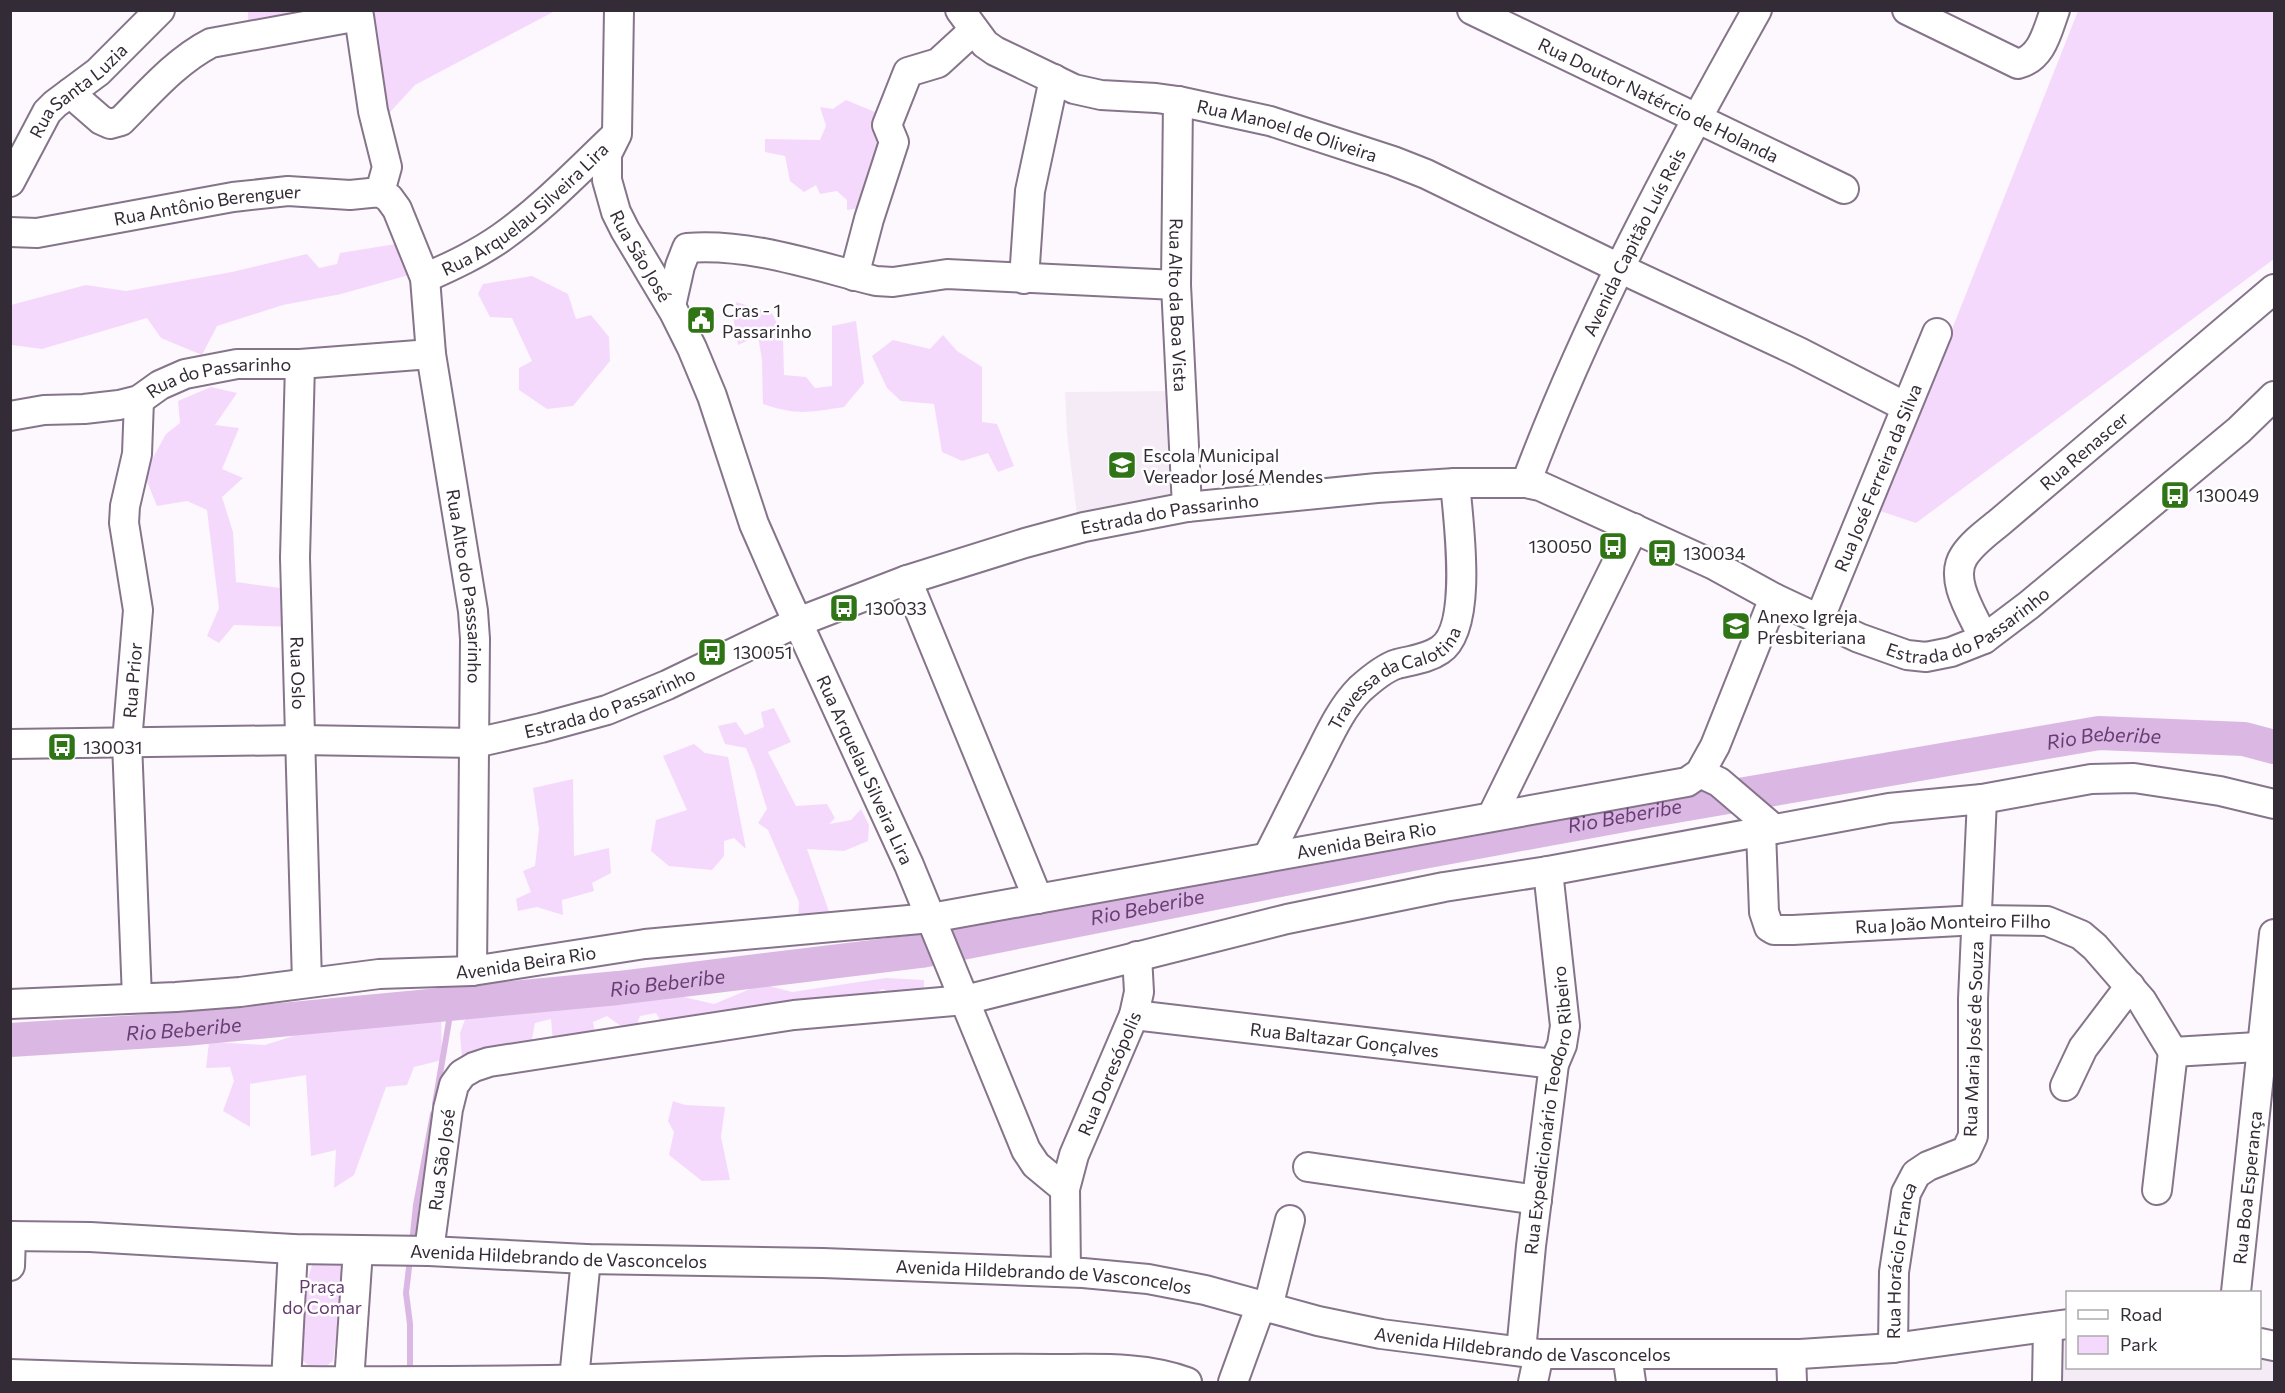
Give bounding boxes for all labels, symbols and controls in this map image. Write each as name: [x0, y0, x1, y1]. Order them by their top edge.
street label: Rua Doutor Natércio de Holanda: [1535, 33, 1782, 167]
street label: Rua Santa Luzia: [24, 39, 131, 142]
street label: Rua Manoel de Oliveira: [1195, 94, 1380, 166]
street label: Rua Arquelau Silveira Lira: [438, 138, 613, 280]
street label: Avenida Capitão Luís Reis: [1578, 145, 1690, 340]
street label: Rua Antônio Berenguer: [112, 180, 302, 230]
street label: Rua São José: [606, 206, 676, 306]
street label: Rua Alto da Boa Vista: [1165, 218, 1192, 392]
place label: Cras - 1 Passarinho: [722, 299, 812, 342]
public building icon: Cras - 1 Passarinho: [685, 304, 717, 336]
street label: Rua do Passarinho: [142, 353, 291, 403]
street label: Rua José Ferreira da Silva: [1829, 380, 1926, 575]
street label: Rua Renascer: [2035, 407, 2133, 494]
place label: Escola Municipal Vereador José Mendes: [1143, 444, 1323, 487]
school or university icon: Escola Municipal Vereador José Mendes: [1106, 449, 1138, 481]
bus stop icon: 130049: [2159, 479, 2191, 511]
place label: 130049: [2196, 484, 2259, 506]
street label: Rua Alto do Passsarinho: [442, 487, 486, 684]
street label: Estrada do Passarinho: [1079, 489, 1260, 538]
bus stop icon: 130050: [1597, 530, 1629, 562]
place label: 130050: [1528, 535, 1592, 557]
bus stop icon: 130034: [1646, 537, 1678, 569]
place label: 130034: [1683, 542, 1746, 564]
street label: Estrada do Passarinho: [1883, 582, 2054, 668]
bus stop icon: 130033: [828, 592, 860, 624]
place label: 130033: [865, 597, 927, 619]
place label: Anexo Igreja Presbiteriana: [1757, 605, 1866, 648]
school or university icon: Anexo Igreja Presbiteriana: [1720, 610, 1752, 642]
street label: Travessa da Calotina: [1323, 624, 1465, 734]
street label: Rua Oslo: [286, 636, 310, 710]
bus stop icon: 130051: [696, 636, 728, 668]
place label: 130051: [733, 641, 793, 663]
street label: Rua Prior: [118, 642, 146, 719]
street label: Estrada do Passarinho: [522, 662, 699, 742]
street label: Rua Arquelau Silveira Lira: [812, 672, 918, 868]
water label: Rio Beberibe: [2044, 720, 2162, 754]
bus stop icon: 130031: [46, 731, 78, 763]
place label: 130031: [83, 736, 142, 758]
water label: Rio Beberibe: [1565, 793, 1684, 837]
street label: Avenida Beira Rio: [1295, 816, 1438, 863]
water label: Rio Beberibe: [1088, 883, 1207, 929]
street label: Rua João Monteiro Filho: [1855, 909, 2051, 938]
street label: Avenida Beira Rio: [455, 941, 597, 983]
street label: Rua Maria José de Souza: [1959, 941, 1987, 1137]
water label: Rio Beberibe: [609, 963, 727, 1001]
street label: Rua Expedicionário Teodoro Ribeiro: [1519, 965, 1576, 1256]
street label: Rua Doresópolis: [1073, 1008, 1145, 1139]
water label: Rio Beberibe: [125, 1012, 243, 1045]
street label: Rua Baltazar Gonçalves: [1249, 1018, 1440, 1062]
street label: Rua São José: [423, 1108, 459, 1212]
street label: Rua Boa Esperança: [2228, 1110, 2266, 1265]
street label: Rua Horácio Franca: [1882, 1178, 1921, 1339]
street label: Avenida Hildebrando de Vasconcelos: [410, 1240, 707, 1272]
street label: Avenida Hildebrando de Vasconcelos: [895, 1255, 1194, 1298]
park label: Praça do Comar: [282, 1275, 362, 1318]
legend: [2066, 1291, 2261, 1369]
text: Road: [2120, 1303, 2162, 1325]
street label: Avenida Hildebrando de Vasconcelos: [1373, 1322, 1671, 1365]
text: Park: [2120, 1333, 2158, 1355]

